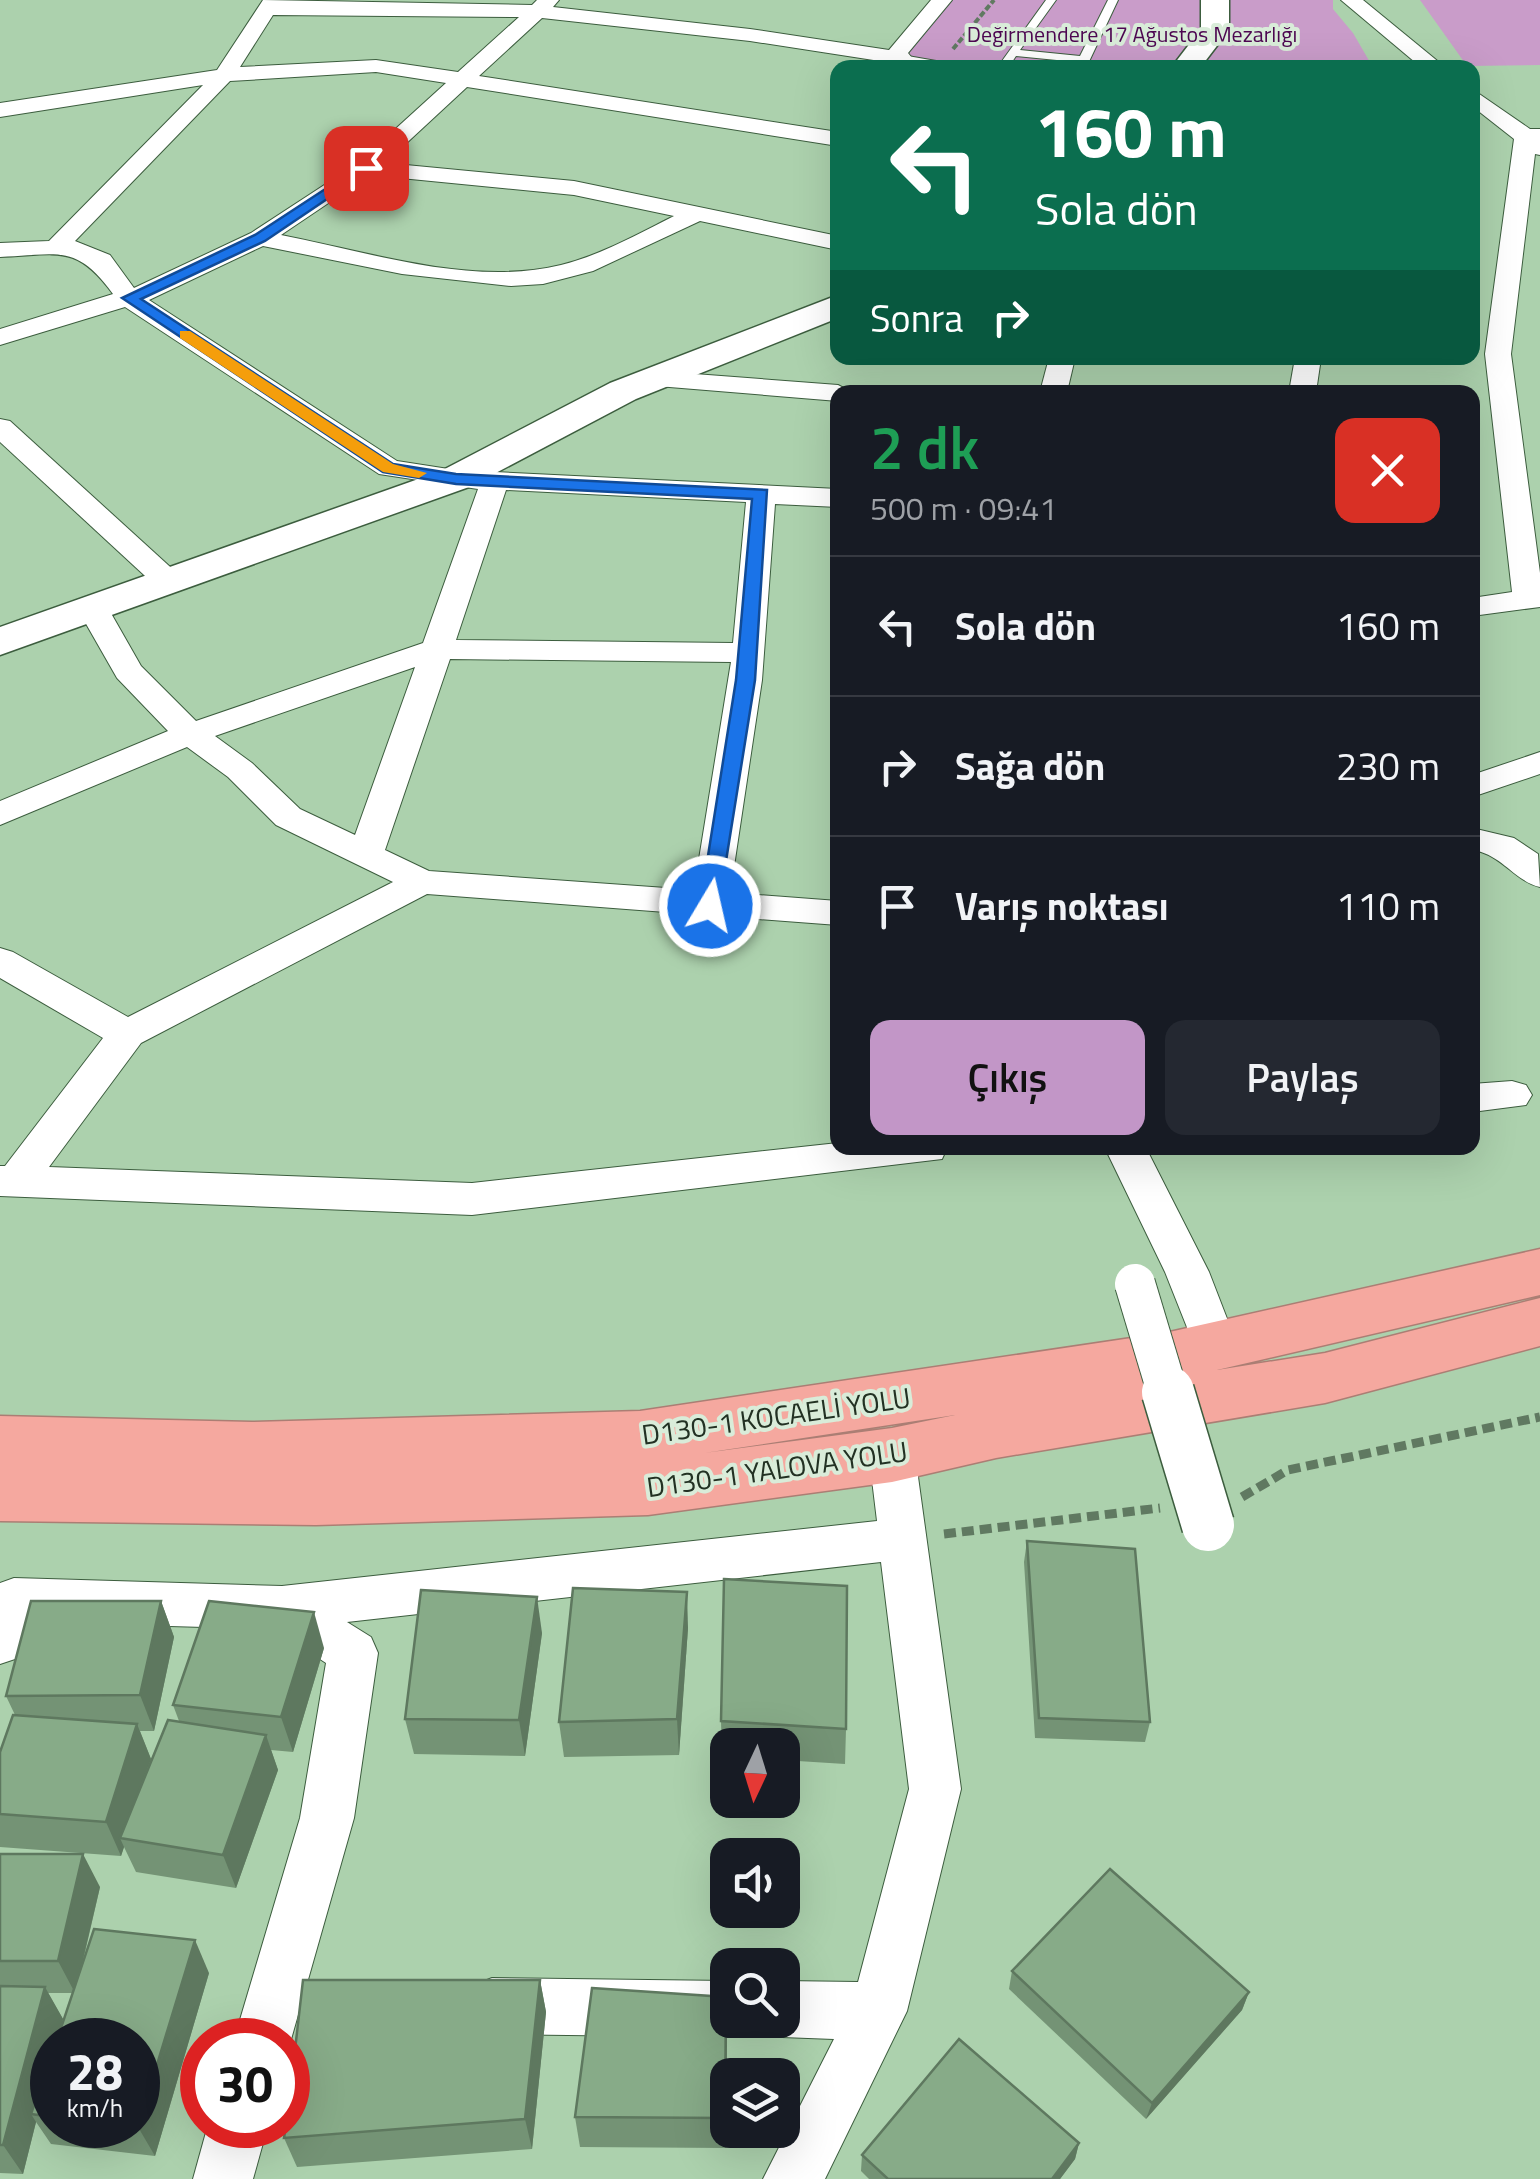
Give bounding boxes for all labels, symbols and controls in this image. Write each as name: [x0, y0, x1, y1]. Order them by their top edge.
park label: Değirmendere 17 Ağustos Mezarlığı: [967, 17, 1297, 51]
text: 160 m: [1035, 78, 1227, 184]
icon: left: [870, 100, 1000, 230]
pin: [324, 126, 409, 211]
icon: arrive: [339, 141, 394, 196]
text: Sola dön: [1035, 174, 1198, 242]
text: Sonra: [870, 289, 963, 347]
icon: right: [983, 290, 1038, 345]
text: 2 dk: [870, 401, 979, 492]
button: close: [1335, 418, 1440, 523]
text: 500 m · 09:41: [870, 484, 1057, 532]
text: Sola dön: [955, 597, 1096, 655]
text: 160 m: [1336, 597, 1440, 655]
icon: left: [870, 599, 925, 654]
text: Sağa dön: [955, 737, 1105, 795]
text: 230 m: [1336, 737, 1440, 795]
icon: right: [870, 739, 925, 794]
position arrow: [658, 854, 762, 958]
text: Varış noktası: [955, 877, 1169, 935]
text: 110 m: [1336, 877, 1440, 935]
icon: arrive: [870, 879, 925, 934]
button: Çıkış: [870, 1020, 1145, 1135]
button: Paylaş: [1165, 1020, 1440, 1135]
street label: D130-1 KOCAELİ YOLU: [639, 1375, 913, 1456]
street label: D130-1 YALOVA YOLU: [644, 1429, 910, 1508]
north arrow: [710, 1728, 800, 1818]
map controls: [710, 1728, 800, 2148]
button: sound: [710, 1838, 800, 1928]
button: search: [710, 1948, 800, 2038]
speed limit sign: 30: [180, 2018, 310, 2148]
text: 28: [67, 2033, 123, 2109]
button: layers: [710, 2058, 800, 2148]
text: km/h: [67, 2089, 123, 2127]

